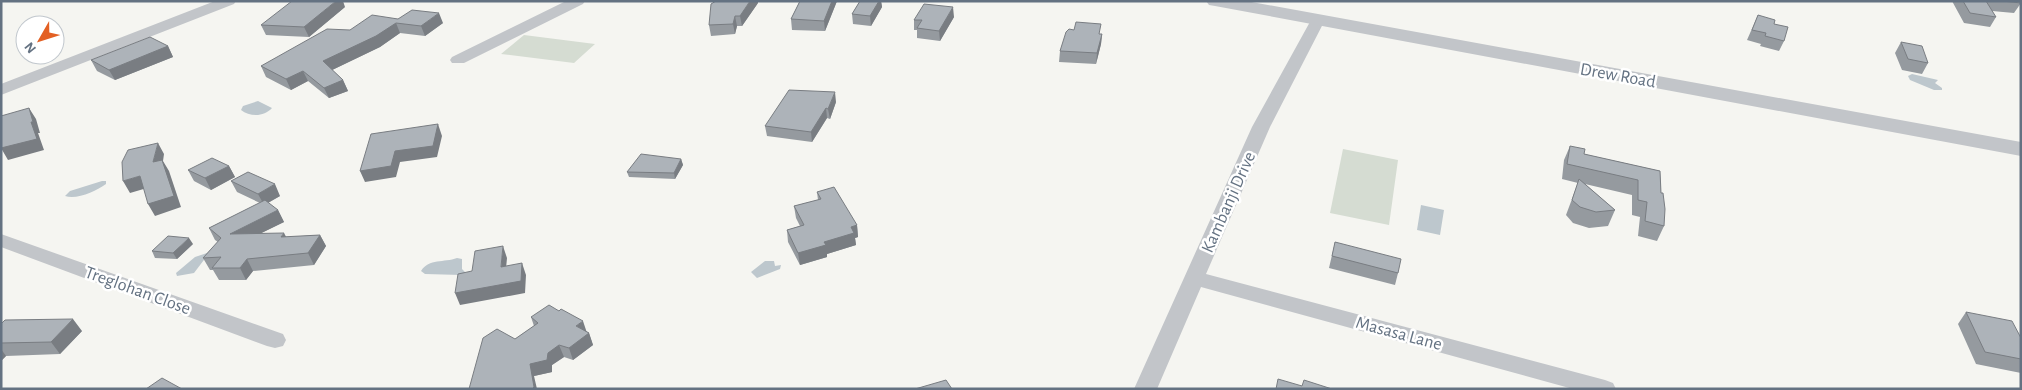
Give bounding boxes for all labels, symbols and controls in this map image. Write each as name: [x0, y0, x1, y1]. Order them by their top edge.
north arrow: [15, 15, 65, 65]
text: N: [22, 39, 39, 56]
street label: Drew Road: [1579, 60, 1657, 92]
street label: Kambanji Drive: [1199, 149, 1259, 256]
street label: Treglohan Close: [82, 264, 193, 318]
street label: Masasa Lane: [1354, 314, 1444, 354]

